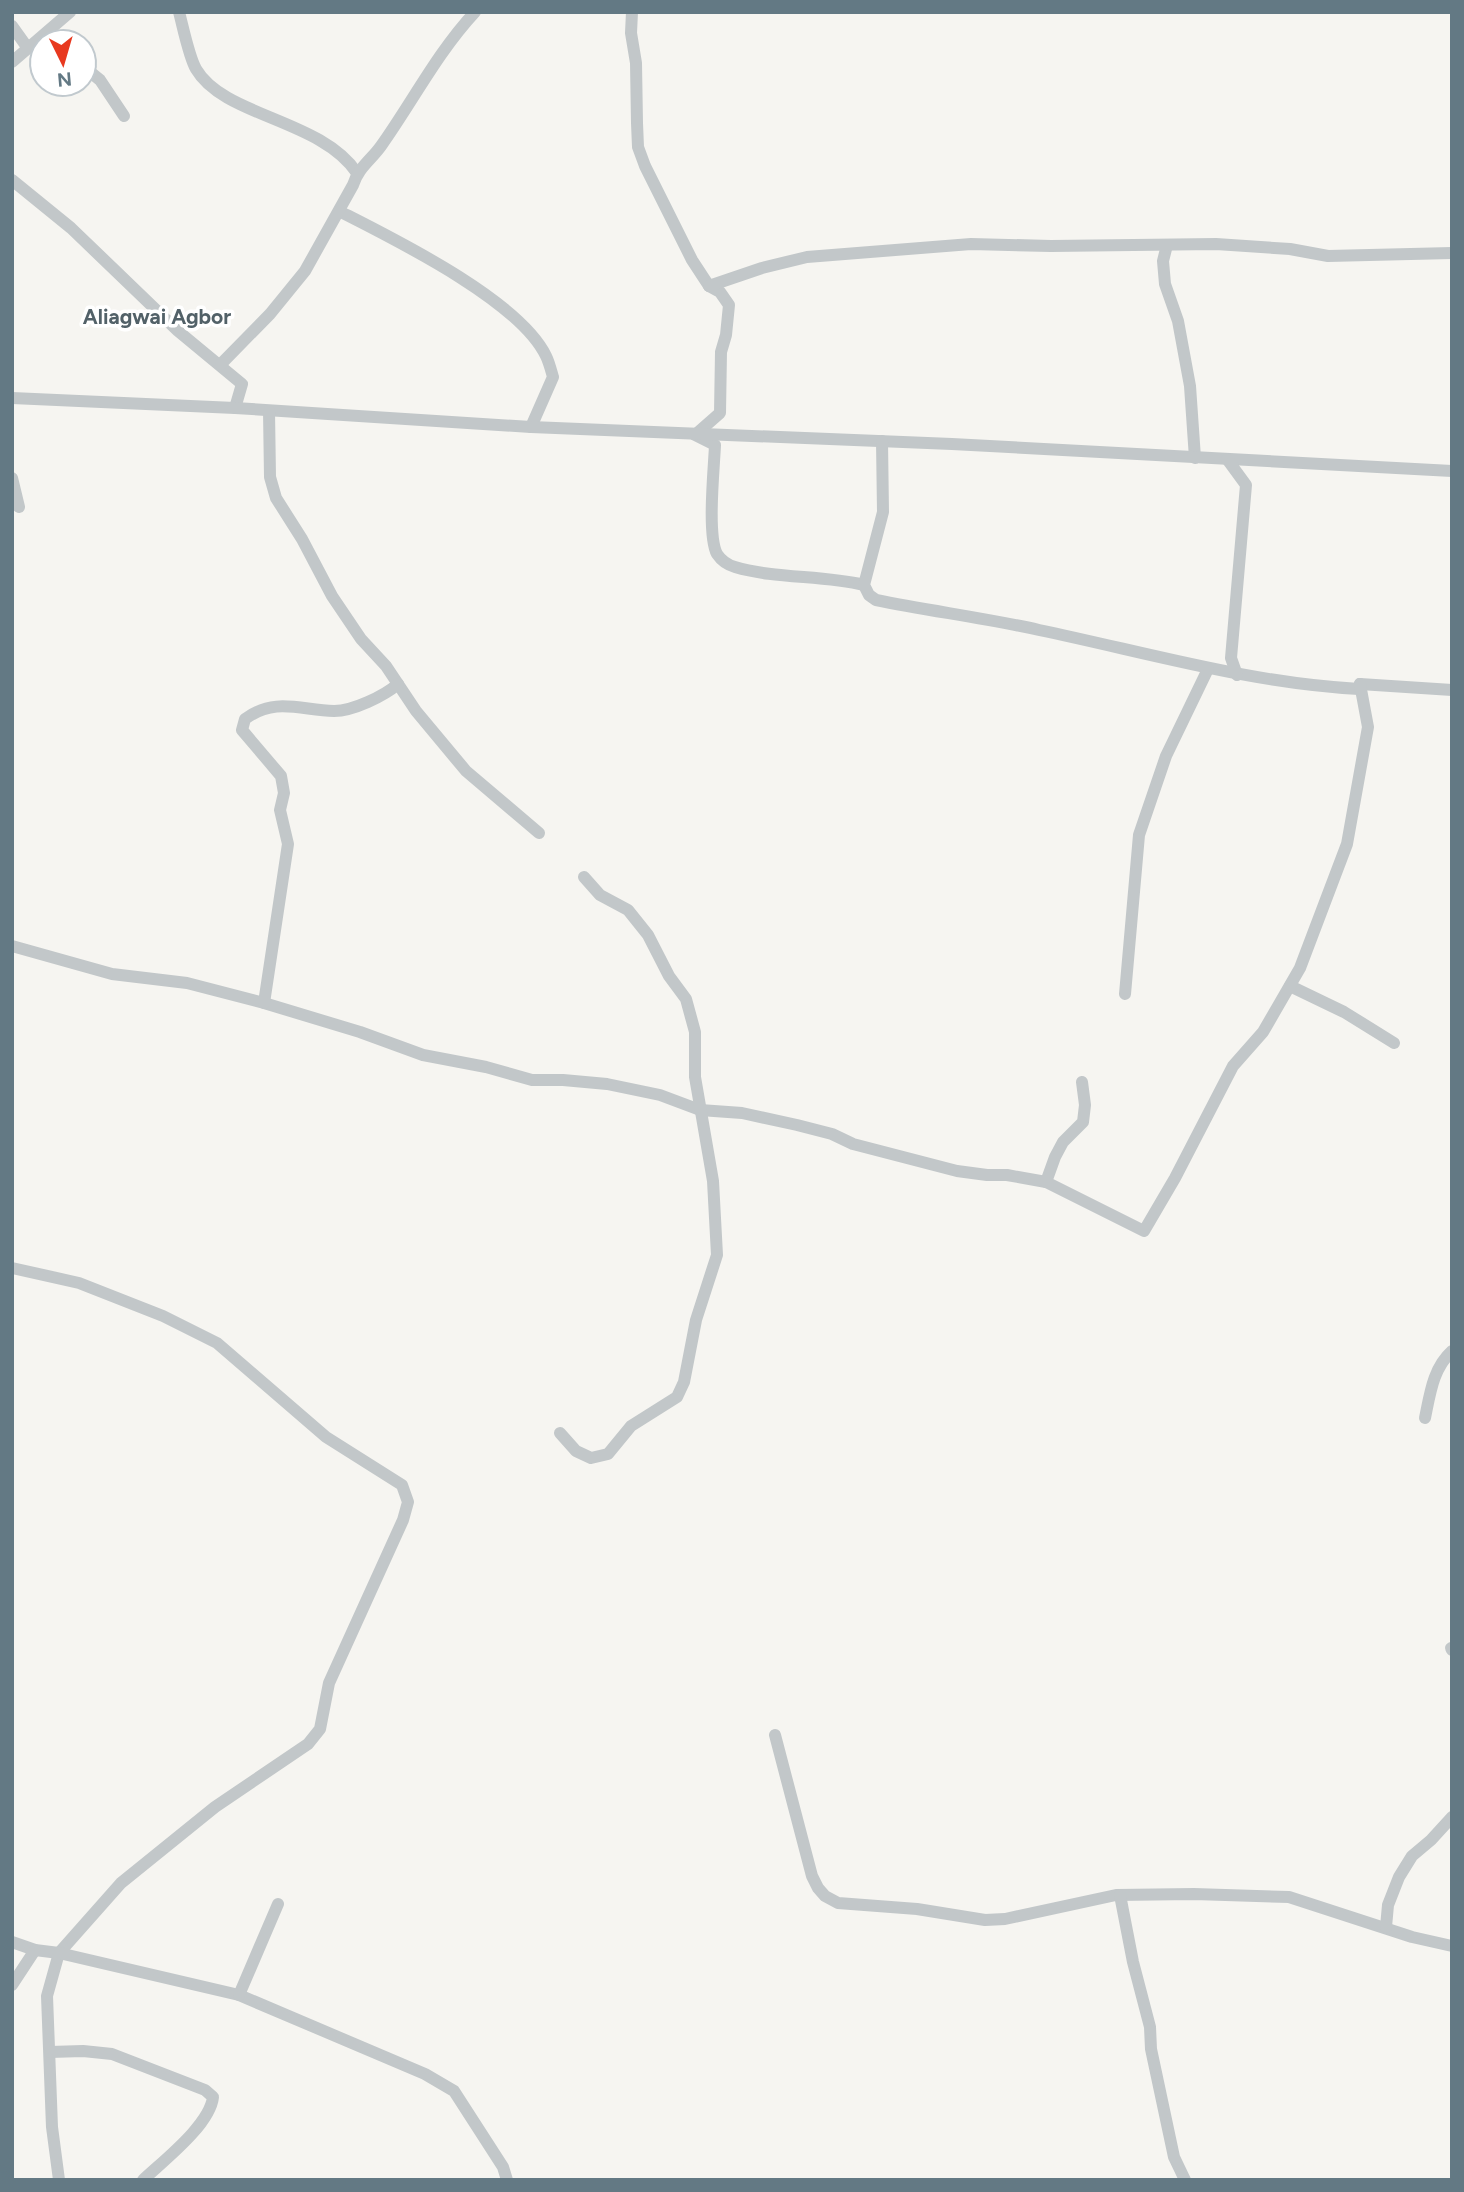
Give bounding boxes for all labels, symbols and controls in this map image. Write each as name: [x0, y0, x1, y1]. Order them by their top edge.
north arrow: [28, 28, 98, 98]
text: N: [56, 67, 73, 92]
district label: Aliagwai Agbor: [83, 304, 231, 329]

